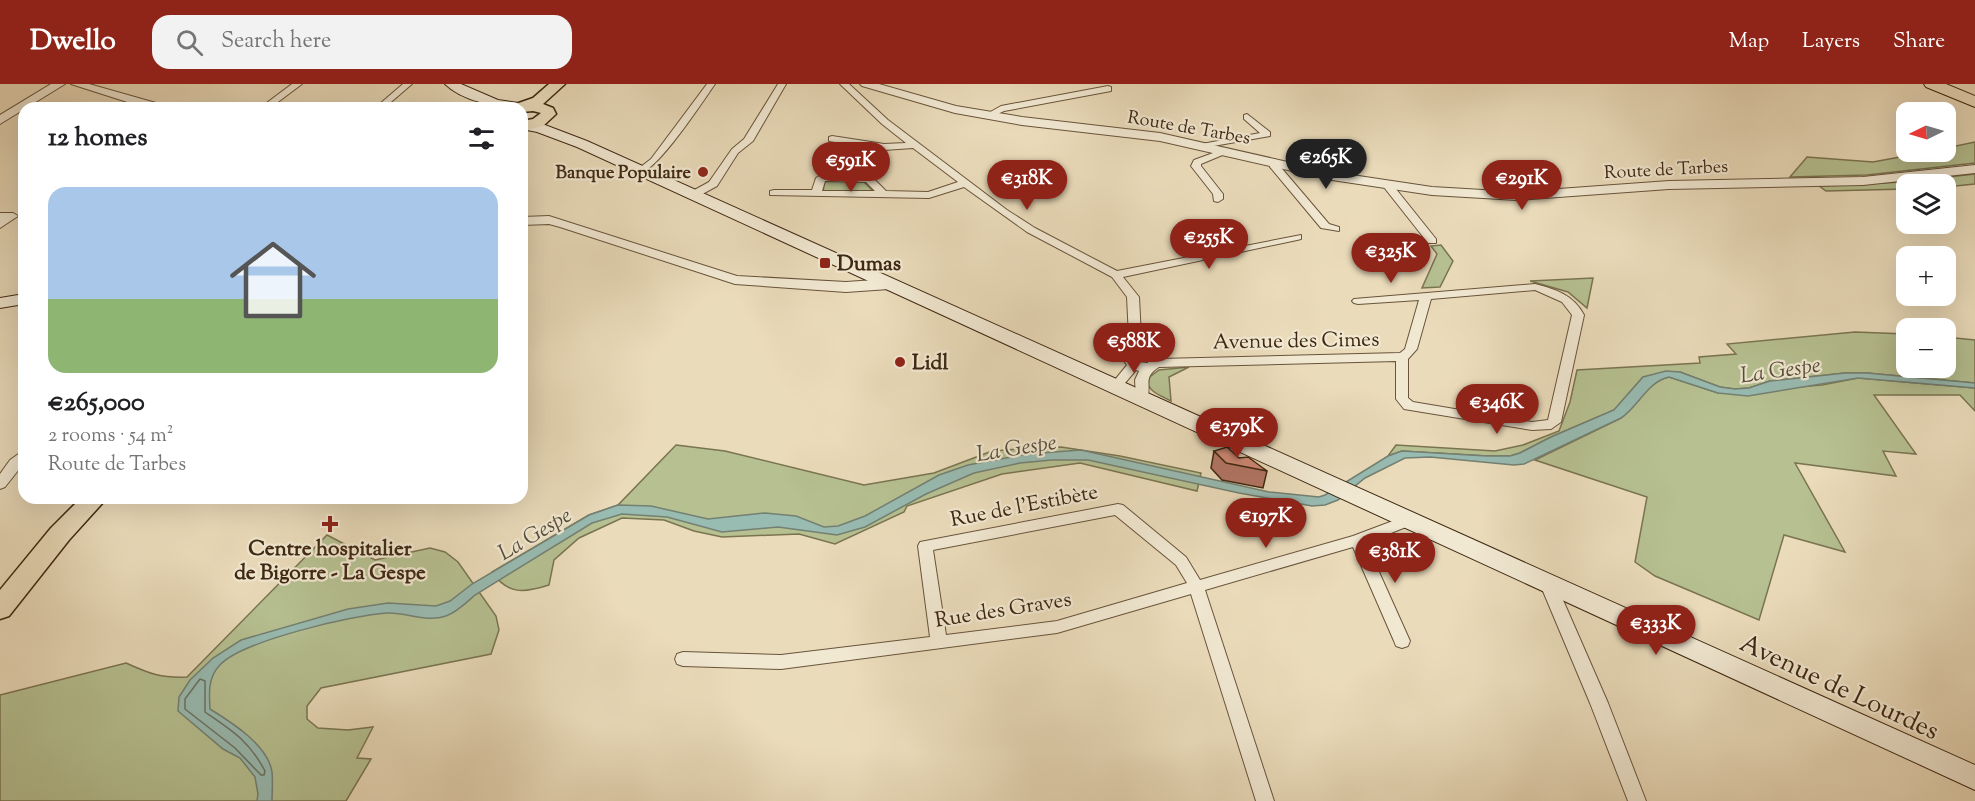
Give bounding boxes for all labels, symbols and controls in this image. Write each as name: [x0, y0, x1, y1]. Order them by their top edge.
search box: [152, 15, 572, 69]
text: Dwello: [30, 22, 116, 62]
icon: search: [173, 26, 206, 59]
text: Search here: [221, 26, 331, 58]
text: Map: [1729, 27, 1769, 57]
text: Layers: [1802, 27, 1860, 57]
text: Share: [1893, 27, 1945, 57]
north arrow: [1896, 102, 1956, 162]
map controls: [1896, 102, 1956, 378]
street label: Route de Tarbes: [1125, 105, 1252, 153]
text: 12 homes: [48, 120, 147, 157]
icon: filters: [465, 122, 498, 155]
pin: €265K: [1284, 139, 1368, 190]
pin: €591K: [809, 142, 893, 193]
text: €265K: [1300, 144, 1352, 173]
text: €591K: [826, 147, 876, 176]
street label: Route de Tarbes: [1603, 155, 1729, 187]
pin: €318K: [985, 160, 1069, 211]
pin: €291K: [1480, 160, 1564, 211]
place label: Banque Populaire: [556, 161, 692, 187]
marker: Banque Populaire: [696, 165, 710, 179]
text: €318K: [1001, 165, 1053, 194]
text: €291K: [1496, 165, 1548, 194]
button: layers: [1896, 174, 1956, 234]
pin: €255K: [1167, 219, 1251, 270]
text: €255K: [1184, 224, 1234, 253]
icon: home: [219, 226, 327, 334]
pin: €325K: [1349, 233, 1433, 284]
text: €325K: [1365, 238, 1417, 267]
button: +: [1896, 246, 1956, 306]
place label: Dumas: [837, 250, 901, 280]
marker: Dumas: [818, 256, 832, 270]
button: −: [1896, 318, 1956, 378]
pin: €588K: [1092, 323, 1176, 374]
street label: Avenue des Cimes: [1212, 326, 1380, 358]
text: €588K: [1107, 328, 1161, 357]
place label: Lidl: [912, 349, 948, 379]
water label: La Gespe: [1738, 350, 1823, 393]
marker: Lidl: [893, 355, 907, 369]
pin: €346K: [1455, 384, 1539, 435]
text: €265,000: [48, 385, 145, 422]
text: €346K: [1470, 389, 1524, 418]
pin: €379K: [1195, 408, 1279, 459]
text: €379K: [1210, 413, 1264, 442]
text: 2 rooms · 54 m²: [48, 422, 173, 451]
water label: La Gespe: [974, 428, 1059, 472]
text: Route de Tarbes: [48, 451, 186, 480]
street label: Rue de l'Estibète: [948, 478, 1101, 536]
pin: €197K: [1224, 498, 1308, 549]
water label: La Gespe: [493, 501, 579, 570]
text: €197K: [1239, 503, 1293, 532]
marker: Centre hospitalier de Bigorre - La Gespe: [321, 515, 339, 533]
pin: €381K: [1353, 533, 1437, 584]
place label: Centre hospitalier de Bigorre - La Gespe: [234, 535, 426, 589]
text: €381K: [1369, 538, 1421, 567]
street label: Rue des Graves: [933, 585, 1074, 637]
pin: €333K: [1614, 605, 1698, 656]
text: €333K: [1631, 610, 1682, 639]
street label: Avenue de Lourdes: [1733, 626, 1945, 751]

